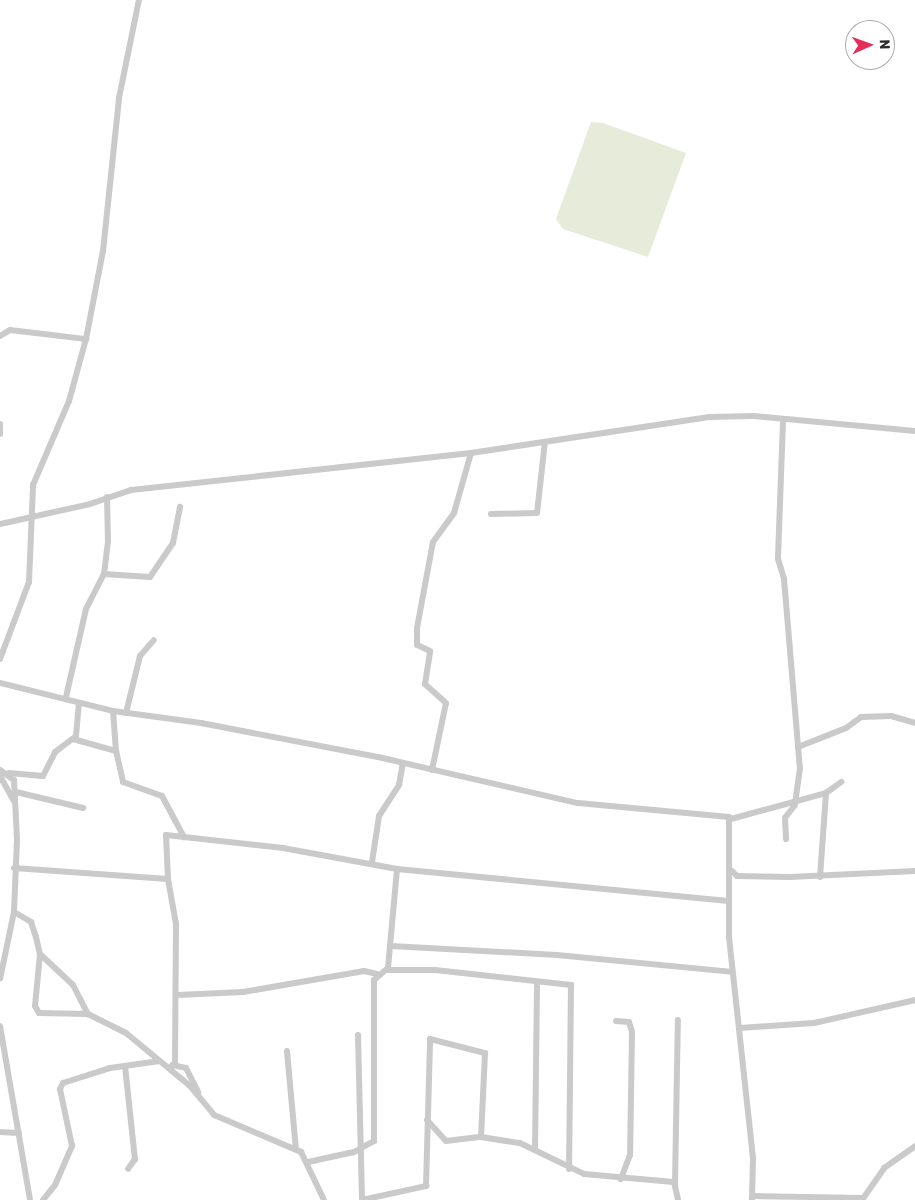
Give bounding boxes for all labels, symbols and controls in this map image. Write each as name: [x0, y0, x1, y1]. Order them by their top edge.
north arrow: [845, 20, 895, 70]
text: N: [876, 39, 893, 50]

